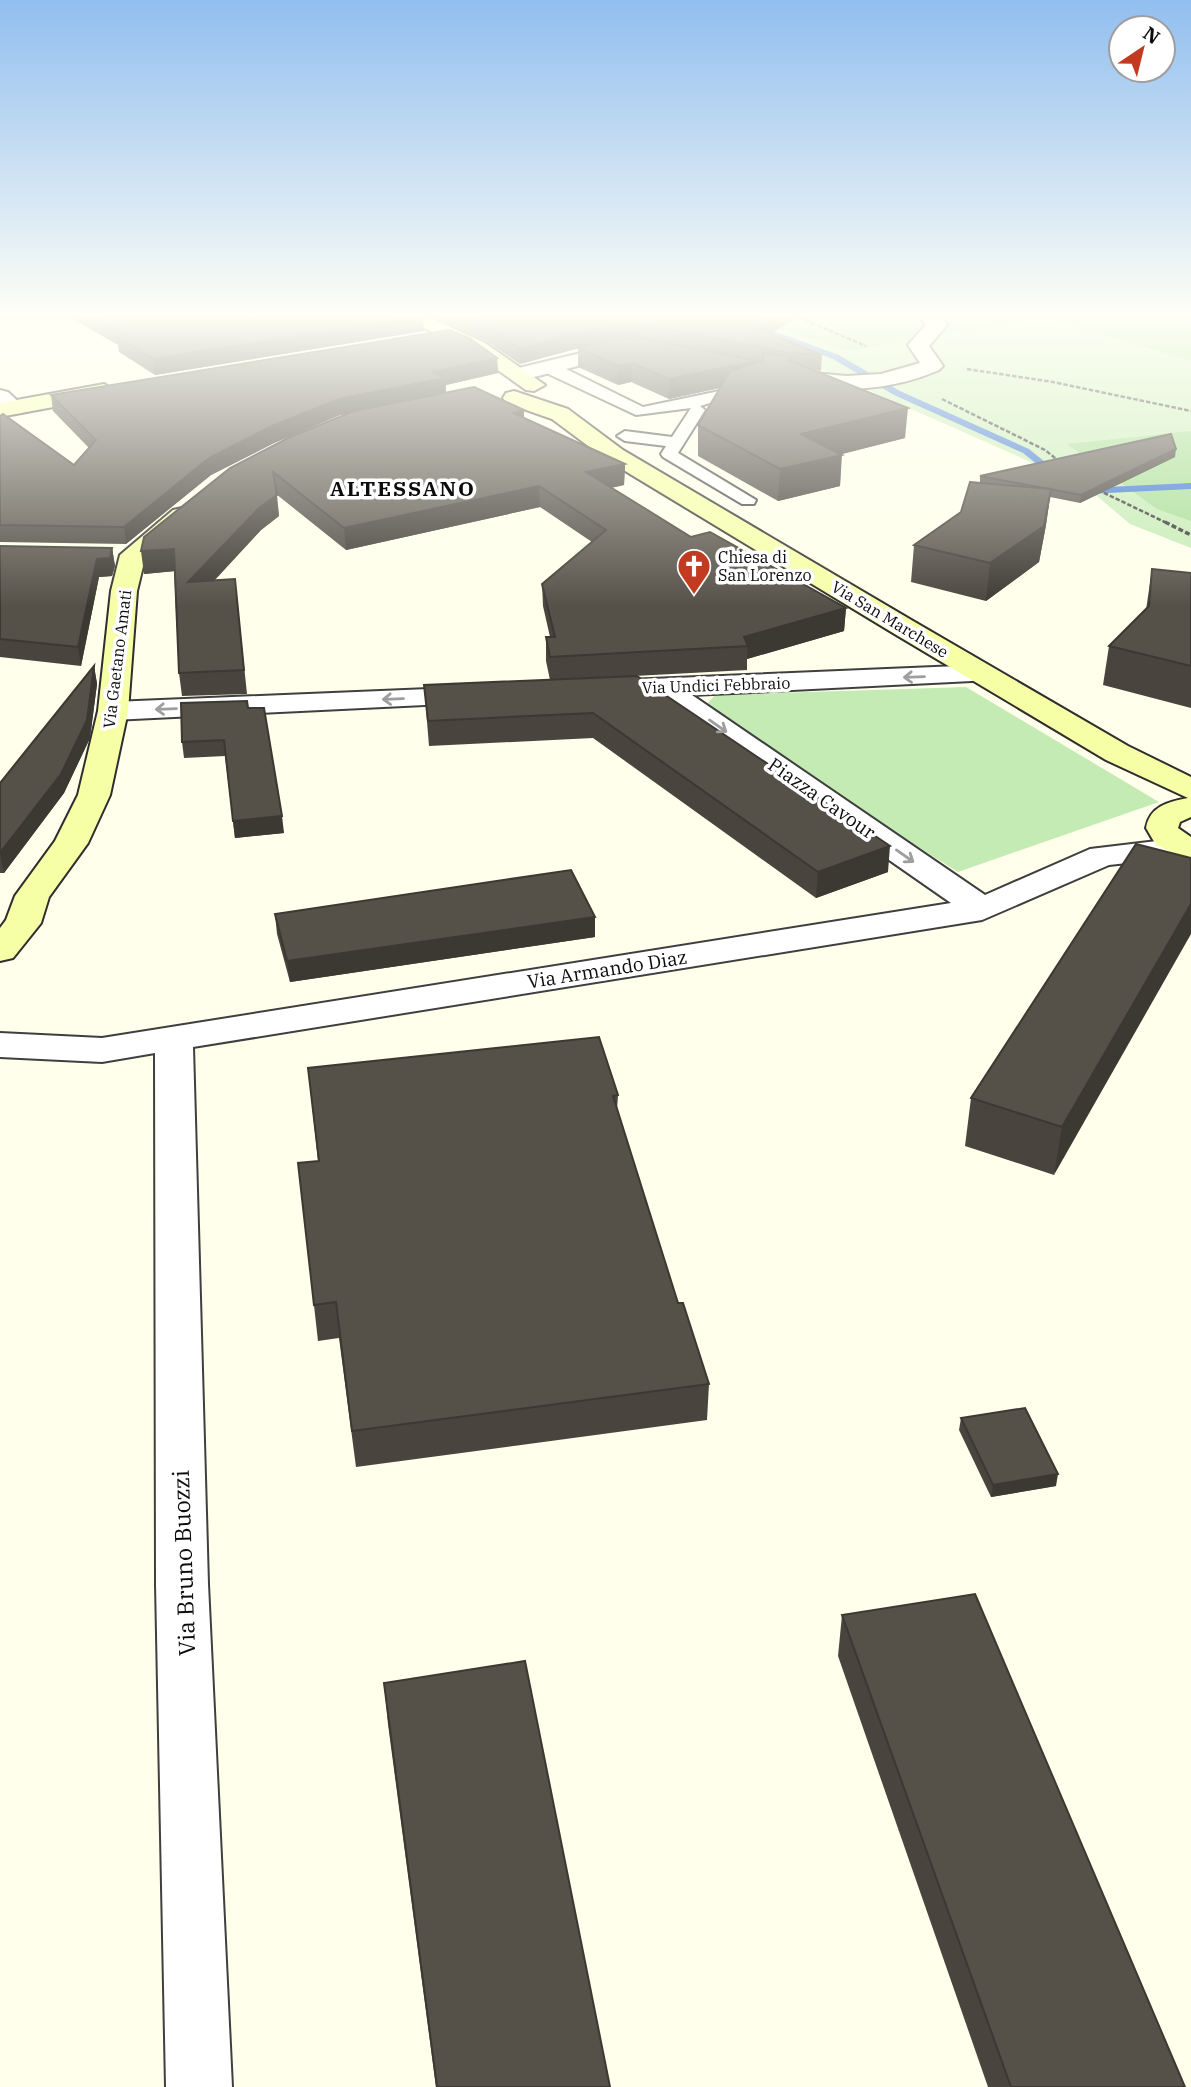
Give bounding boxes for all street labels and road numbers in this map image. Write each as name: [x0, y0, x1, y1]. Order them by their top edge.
street label: Via San Marchese: [828, 576, 952, 662]
street label: Via Gaetano Amati: [99, 588, 135, 730]
street label: Via Undici Febbraio: [641, 672, 791, 698]
street label: Piazza Cavour: [764, 752, 881, 844]
street label: Via Armando Diaz: [526, 945, 688, 993]
street label: Via Bruno Buozzi: [165, 1470, 201, 1656]

